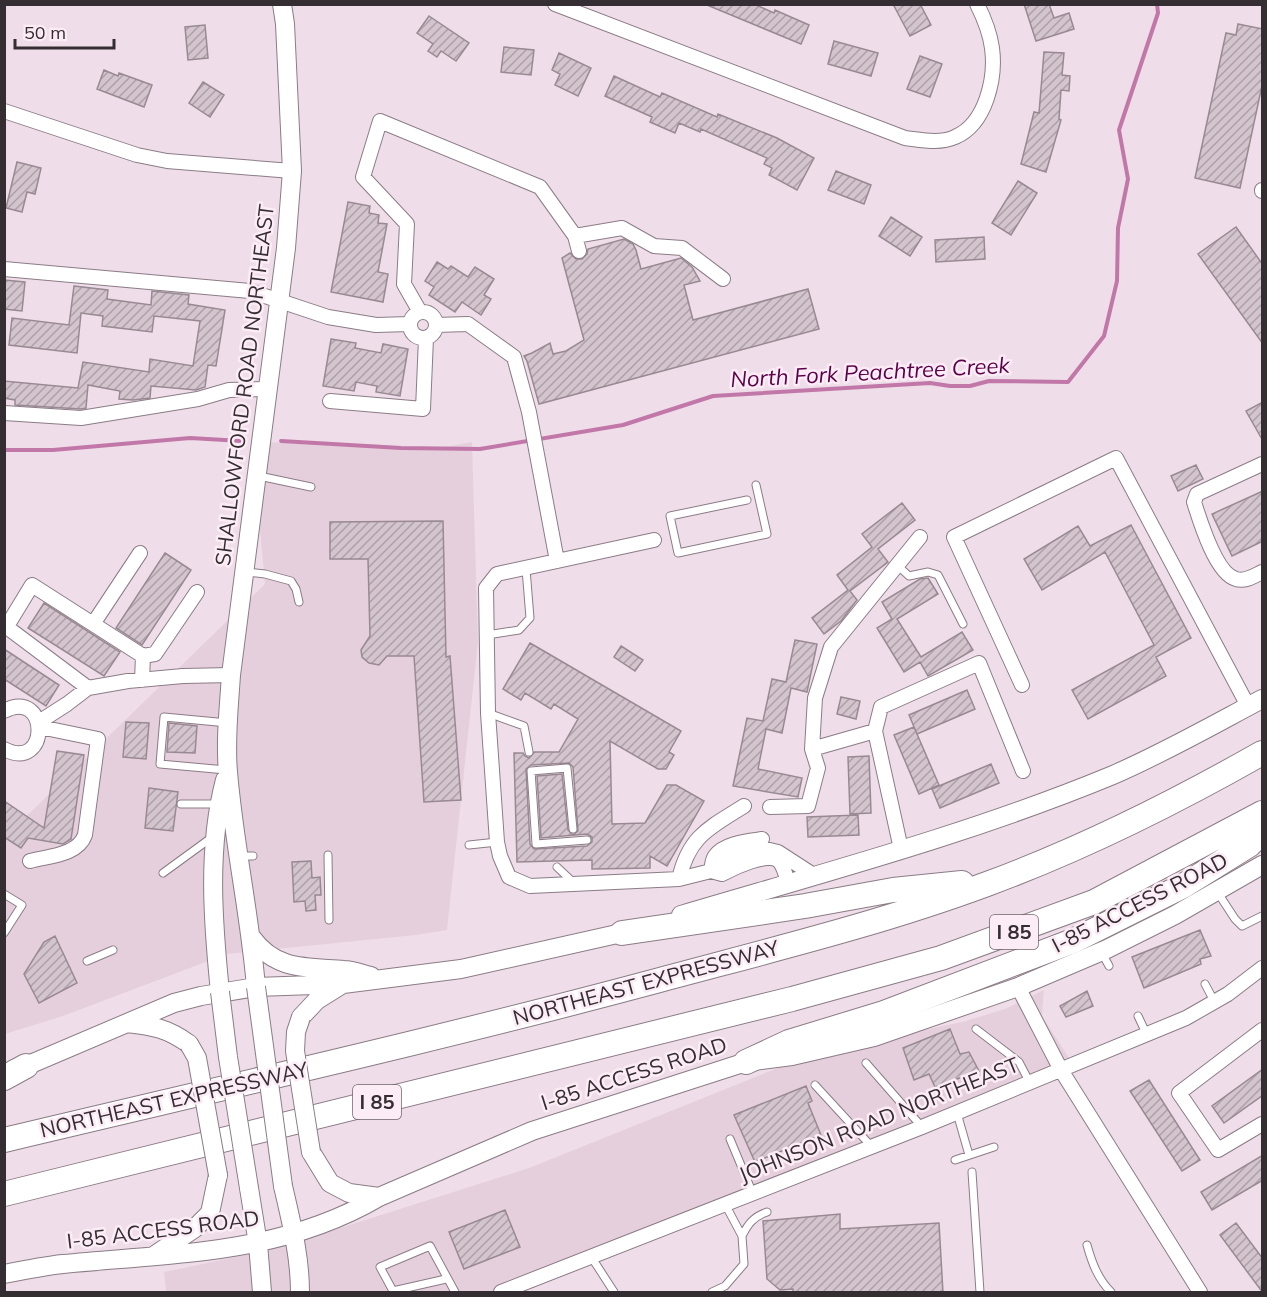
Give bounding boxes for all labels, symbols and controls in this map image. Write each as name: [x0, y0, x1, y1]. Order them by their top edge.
scale bar: [15, 12, 114, 50]
text: 50 m: [24, 21, 66, 44]
street label: SHALLOWFORD ROAD NORTHEAST: [209, 202, 279, 567]
water label: North Fork Peachtree Creek: [730, 351, 1011, 393]
street label: I-85 ACCESS ROAD: [1047, 847, 1232, 958]
road number: I 85: [990, 915, 1038, 949]
street label: NORTHEAST EXPRESSWAY: [510, 934, 782, 1030]
street label: I-85 ACCESS ROAD: [537, 1031, 730, 1115]
street label: JOHNSON ROAD NORTHEAST: [735, 1051, 1023, 1187]
street label: NORTHEAST EXPRESSWAY: [37, 1055, 311, 1143]
road number: I 85: [353, 1085, 401, 1119]
street label: I-85 ACCESS ROAD: [65, 1204, 261, 1254]

